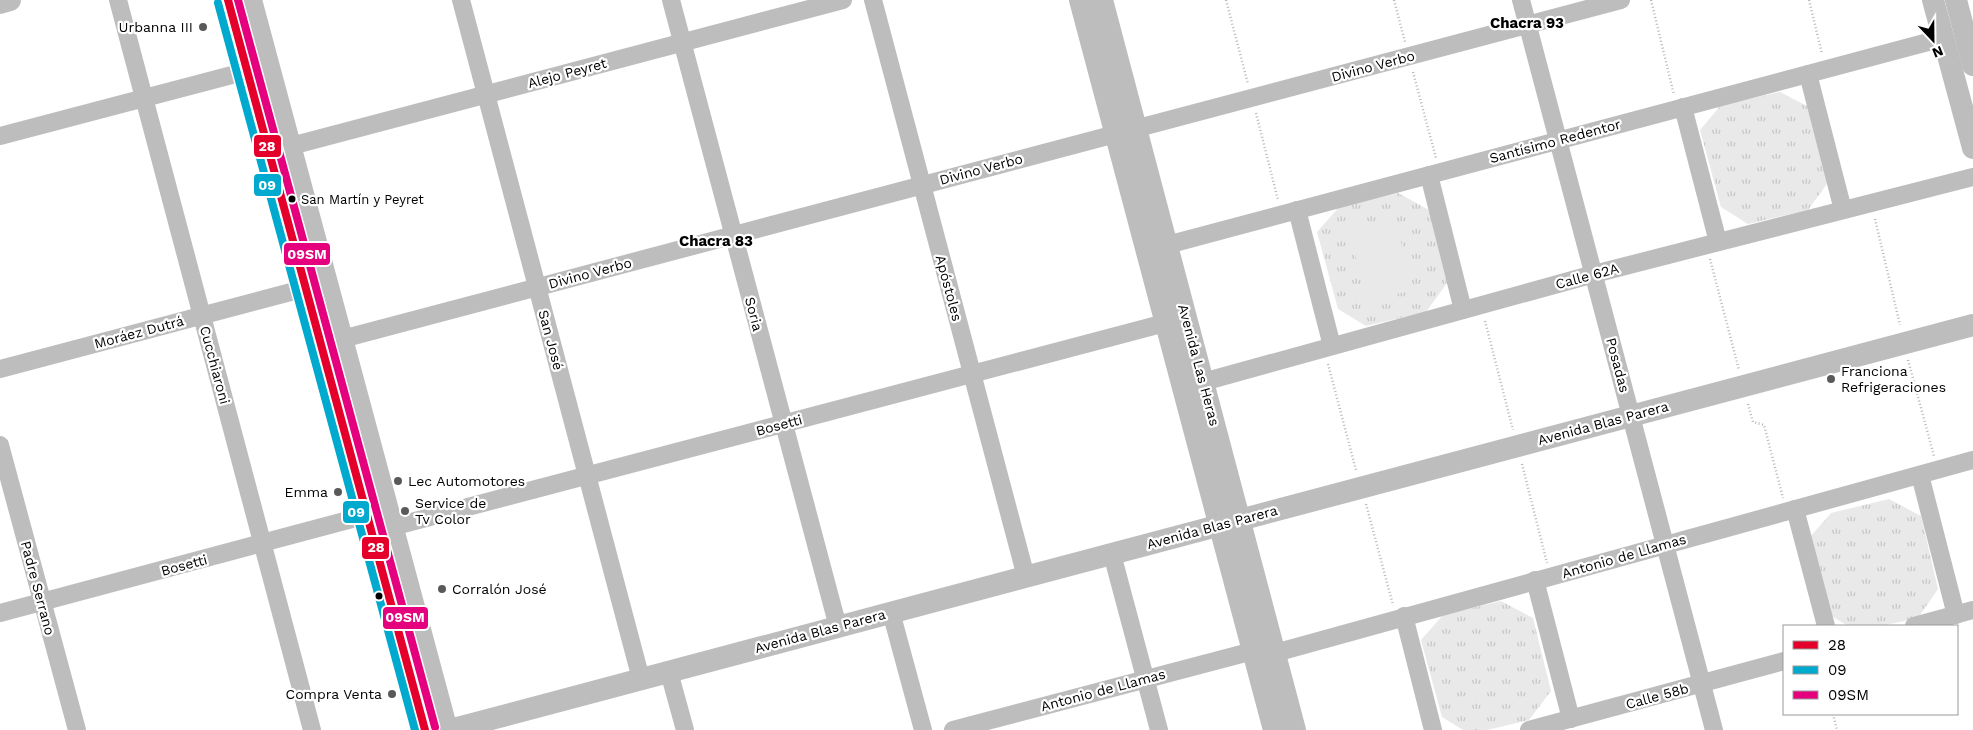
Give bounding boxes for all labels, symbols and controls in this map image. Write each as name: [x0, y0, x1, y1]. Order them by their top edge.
district label: Chacra 93: [1490, 14, 1564, 32]
north arrow: [1908, 15, 1958, 65]
place label: Urbanna III: [119, 19, 193, 35]
marker: Urbanna III: [197, 21, 209, 33]
text: N: [1930, 43, 1946, 61]
street label: Divino Verbo: [1330, 47, 1416, 85]
street label: Alejo Peyret: [526, 55, 608, 91]
street label: Santísimo Redentor: [1488, 116, 1623, 166]
line badge: 28: [253, 134, 282, 158]
text: 28: [258, 138, 276, 154]
street label: Divino Verbo: [938, 150, 1024, 188]
line badge: 09: [253, 173, 282, 197]
text: 09: [258, 177, 276, 193]
place label: San Martín y Peyret: [301, 192, 424, 207]
marker: San Martín y Peyret: [287, 194, 297, 204]
district label: Chacra 83: [679, 232, 753, 250]
line badge: 09SM: [283, 242, 331, 266]
text: 09SM: [287, 246, 327, 262]
street label: Apóstoles: [932, 253, 966, 323]
street label: Divino Verbo: [547, 254, 633, 292]
street label: Calle 62A: [1554, 260, 1620, 292]
street label: Soria: [742, 295, 766, 333]
street label: Avenida Las Heras: [1175, 302, 1223, 428]
street label: San José: [535, 308, 567, 372]
street label: Moráez Dutrá: [92, 312, 186, 352]
street label: Cucchiaroni: [197, 324, 233, 406]
street label: Posadas: [1603, 336, 1633, 394]
place label: Franciona Refrigeraciones: [1841, 363, 1946, 395]
marker: Franciona Refrigeraciones: [1825, 373, 1837, 385]
street label: Avenida Blas Parera: [1536, 398, 1670, 448]
street label: Bosetti: [754, 411, 804, 439]
place label: Lec Automotores: [408, 473, 525, 489]
marker: Lec Automotores: [392, 475, 404, 487]
place label: Emma: [284, 484, 328, 500]
marker: Emma: [332, 486, 344, 498]
place label: Service de Tv Color: [415, 495, 486, 527]
line badge: 09: [342, 500, 370, 524]
street label: Avenida Blas Parera: [1145, 502, 1279, 552]
text: 09: [347, 504, 365, 520]
marker: Service de Tv Color: [399, 505, 411, 517]
street label: Antonio de Llamas: [1560, 531, 1688, 581]
line badge: 28: [361, 536, 390, 560]
street label: Padre Serrano: [18, 539, 58, 637]
text: 28: [367, 539, 385, 555]
street label: Bosetti: [159, 551, 209, 579]
place label: Corralón José: [452, 581, 547, 597]
marker: Corralón José: [436, 583, 448, 595]
unlabelled marker: [374, 591, 384, 601]
line badge: 09SM: [382, 606, 429, 630]
street label: Avenida Blas Parera: [753, 606, 887, 656]
text: 09SM: [385, 609, 425, 625]
legend: [1783, 625, 1958, 715]
text: 28: [1828, 636, 1846, 654]
text: 09: [1828, 661, 1847, 679]
street label: Antonio de Llamas: [1039, 666, 1167, 714]
street label: Calle 58b: [1624, 680, 1690, 712]
place label: Compra Venta: [286, 686, 382, 702]
text: 09SM: [1828, 686, 1869, 704]
marker: Compra Venta: [386, 688, 398, 700]

